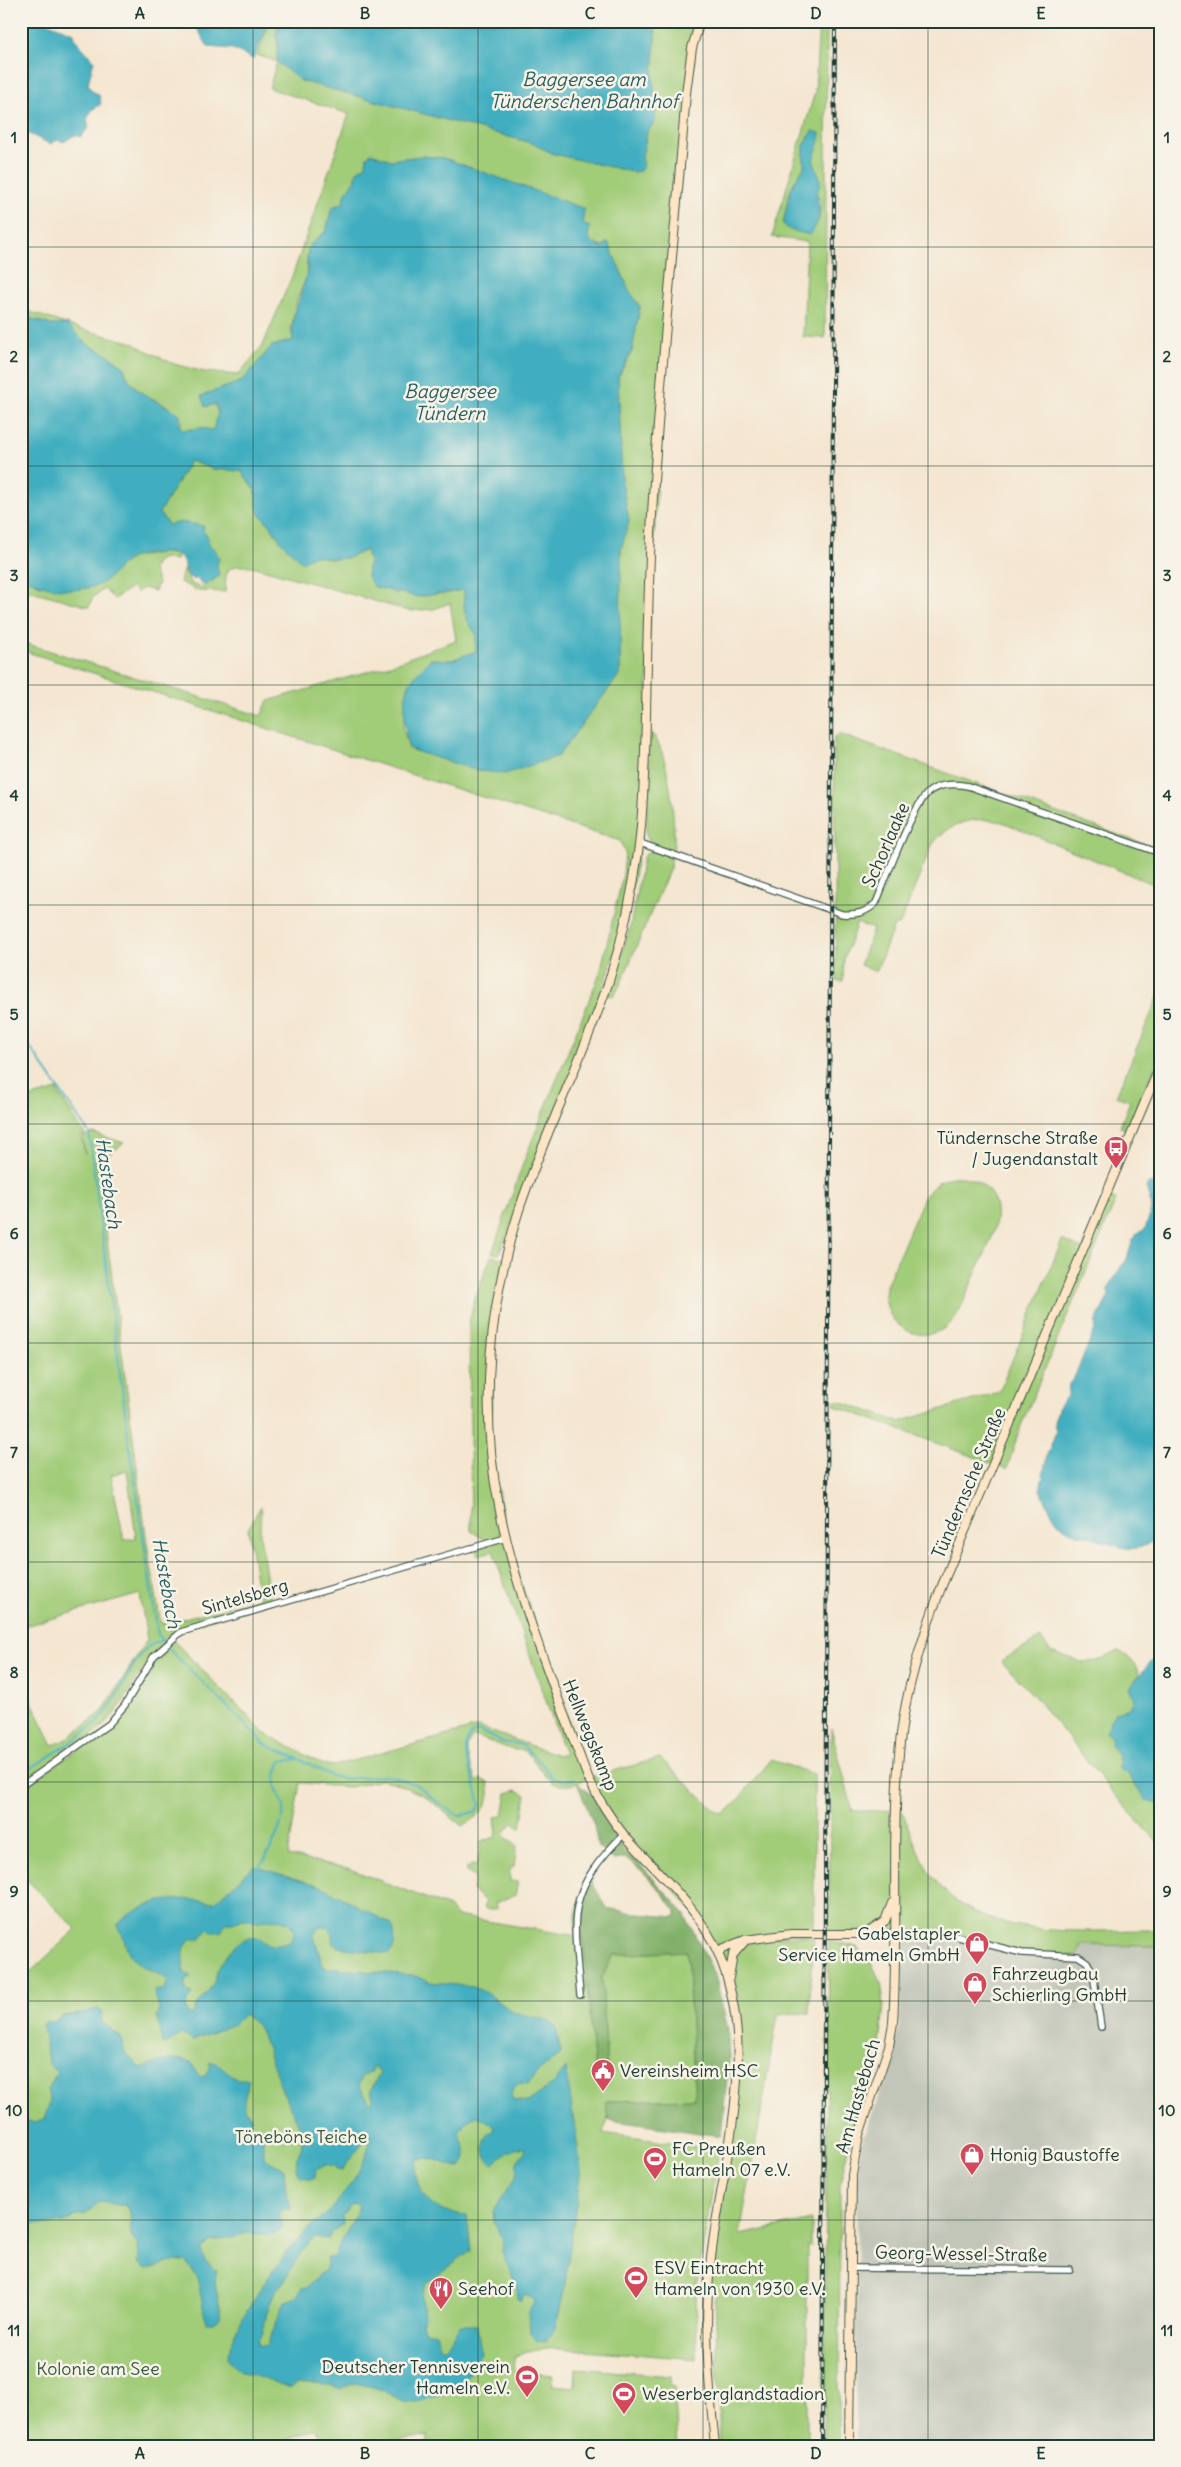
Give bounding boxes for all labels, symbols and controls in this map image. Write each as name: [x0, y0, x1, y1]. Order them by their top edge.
text: A: [135, 3, 145, 23]
text: B: [360, 3, 371, 23]
text: C: [585, 3, 596, 23]
text: D: [810, 3, 822, 23]
text: E: [1036, 3, 1046, 23]
water label: Baggersee am Tünderschen Bahnhof: [490, 67, 682, 113]
text: 1: [11, 127, 17, 147]
text: 1: [1164, 127, 1170, 147]
text: 2: [10, 346, 19, 366]
text: 2: [1163, 346, 1172, 366]
water label: Baggersee Tündern: [404, 379, 498, 425]
text: 3: [9, 565, 19, 585]
text: 3: [1162, 565, 1172, 585]
text: 4: [9, 785, 19, 805]
text: 4: [1162, 785, 1172, 805]
street label: Schorlaake: [857, 799, 914, 891]
text: 5: [9, 1004, 19, 1024]
text: 5: [1162, 1004, 1172, 1024]
place label: Tündernsche Straße / Jugendanstalt: [937, 1126, 1098, 1170]
bus stop icon: Tündernsche Straße / Jugendanstalt: [1103, 1135, 1129, 1169]
water label: Hastebach: [91, 1136, 127, 1231]
text: 6: [9, 1223, 19, 1243]
text: 6: [1162, 1223, 1172, 1243]
street label: Tündernsche Straße: [926, 1404, 1011, 1562]
text: 7: [10, 1442, 18, 1462]
text: 7: [1163, 1442, 1171, 1462]
water label: Hastebach: [147, 1536, 187, 1631]
street label: Sintelsberg: [199, 1573, 291, 1620]
text: 8: [9, 1662, 19, 1682]
text: 8: [1162, 1662, 1172, 1682]
street label: Hellwegskamp: [558, 1676, 623, 1794]
text: 9: [9, 1881, 19, 1901]
text: 9: [1162, 1881, 1172, 1901]
place label: Gabelstapler Service Hameln GmbH: [778, 1922, 961, 1966]
shop icon: Gabelstapler Service Hameln GmbH: [964, 1931, 990, 1965]
place label: Fahrzeugbau Schierling GmbH: [992, 1962, 1127, 2006]
shop icon: Fahrzeugbau Schierling GmbH: [962, 1971, 988, 2005]
street label: Am Hastebach: [830, 2036, 885, 2156]
public building icon: Vereinsheim HSC: [590, 2058, 616, 2092]
place label: Vereinsheim HSC: [620, 2059, 759, 2082]
text: 10: [6, 2100, 22, 2120]
text: 10: [1159, 2100, 1175, 2120]
park label: Töneböns Teiche: [235, 2125, 367, 2148]
place label: FC Preußen Hameln 07 e.V.: [672, 2137, 791, 2181]
shop icon: Honig Baustoffe: [959, 2142, 985, 2176]
place label: Honig Baustoffe: [990, 2143, 1120, 2166]
sports icon: FC Preußen Hameln 07 e.V.: [642, 2146, 668, 2180]
street label: Georg-Wessel-Straße: [875, 2240, 1047, 2267]
place label: ESV Eintracht Hameln von 1930 e.V.: [654, 2256, 825, 2300]
sports icon: ESV Eintracht Hameln von 1930 e.V.: [623, 2265, 649, 2299]
restaurant icon: Seehof: [428, 2276, 454, 2310]
place label: Seehof: [458, 2277, 515, 2300]
text: 11: [8, 2320, 20, 2340]
text: 11: [1161, 2320, 1173, 2340]
place label: Deutscher Tennisverein Hameln e.V.: [322, 2355, 510, 2399]
park label: Kolonie am See: [36, 2357, 160, 2380]
sports icon: Deutscher Tennisverein Hameln e.V.: [514, 2364, 540, 2398]
sports icon: Weserberglandstadion: [611, 2381, 637, 2415]
place label: Weserberglandstadion: [642, 2382, 824, 2405]
text: A: [135, 2443, 145, 2463]
text: B: [360, 2443, 371, 2463]
text: C: [585, 2443, 596, 2463]
text: D: [810, 2443, 822, 2463]
text: E: [1036, 2443, 1046, 2463]

